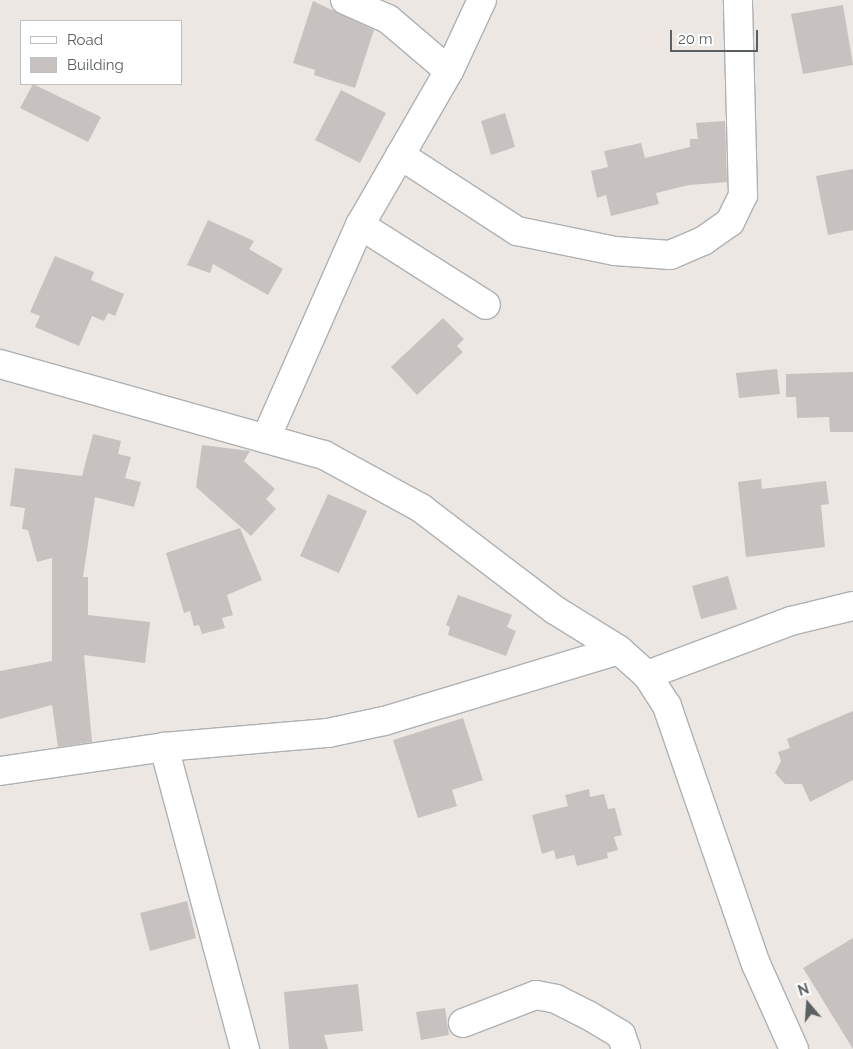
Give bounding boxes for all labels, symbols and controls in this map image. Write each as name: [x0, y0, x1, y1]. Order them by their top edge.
legend: [20, 20, 182, 85]
scale bar: [673, 20, 760, 52]
text: 20 m: [678, 30, 713, 48]
text: Road: [67, 31, 103, 49]
text: Building: [67, 56, 124, 74]
north arrow: [783, 979, 833, 1029]
text: N: [796, 980, 811, 999]

